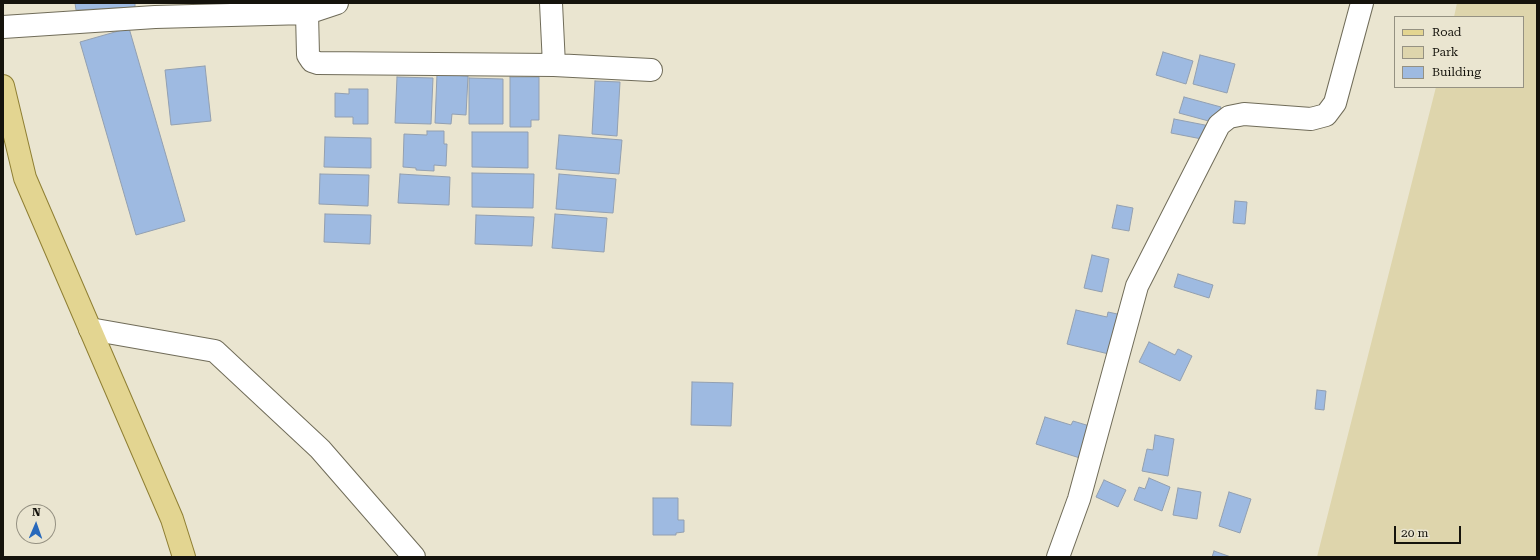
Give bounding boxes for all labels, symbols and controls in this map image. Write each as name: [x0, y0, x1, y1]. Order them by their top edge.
legend: [1394, 16, 1524, 88]
text: Road: [1432, 25, 1461, 39]
text: Park: [1432, 45, 1458, 59]
text: Building: [1432, 65, 1481, 79]
north arrow: [16, 504, 56, 544]
text: N: [32, 506, 41, 519]
scale bar: [1396, 518, 1463, 544]
text: 20 m: [1401, 526, 1428, 540]

